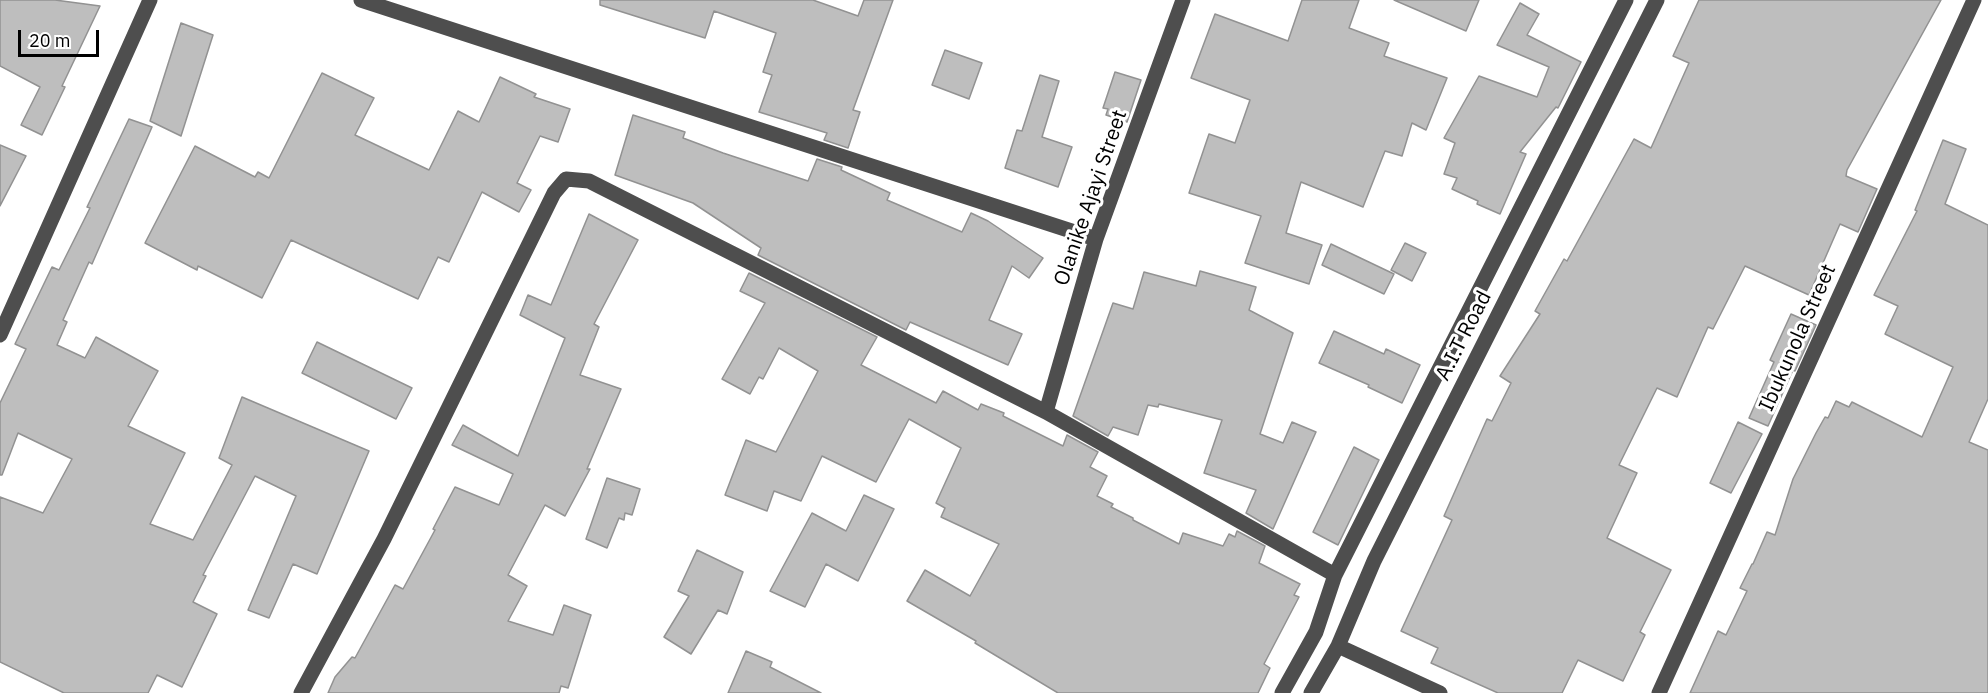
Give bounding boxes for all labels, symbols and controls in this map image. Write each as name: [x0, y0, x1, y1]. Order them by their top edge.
scale bar: [21, 18, 102, 56]
text: 20 m: [29, 29, 71, 52]
street label: Olanike Ajayi Street: [1049, 107, 1133, 289]
street label: Ibukunola Street: [1754, 260, 1842, 416]
street label: A.I.T Road: [1431, 287, 1497, 385]

